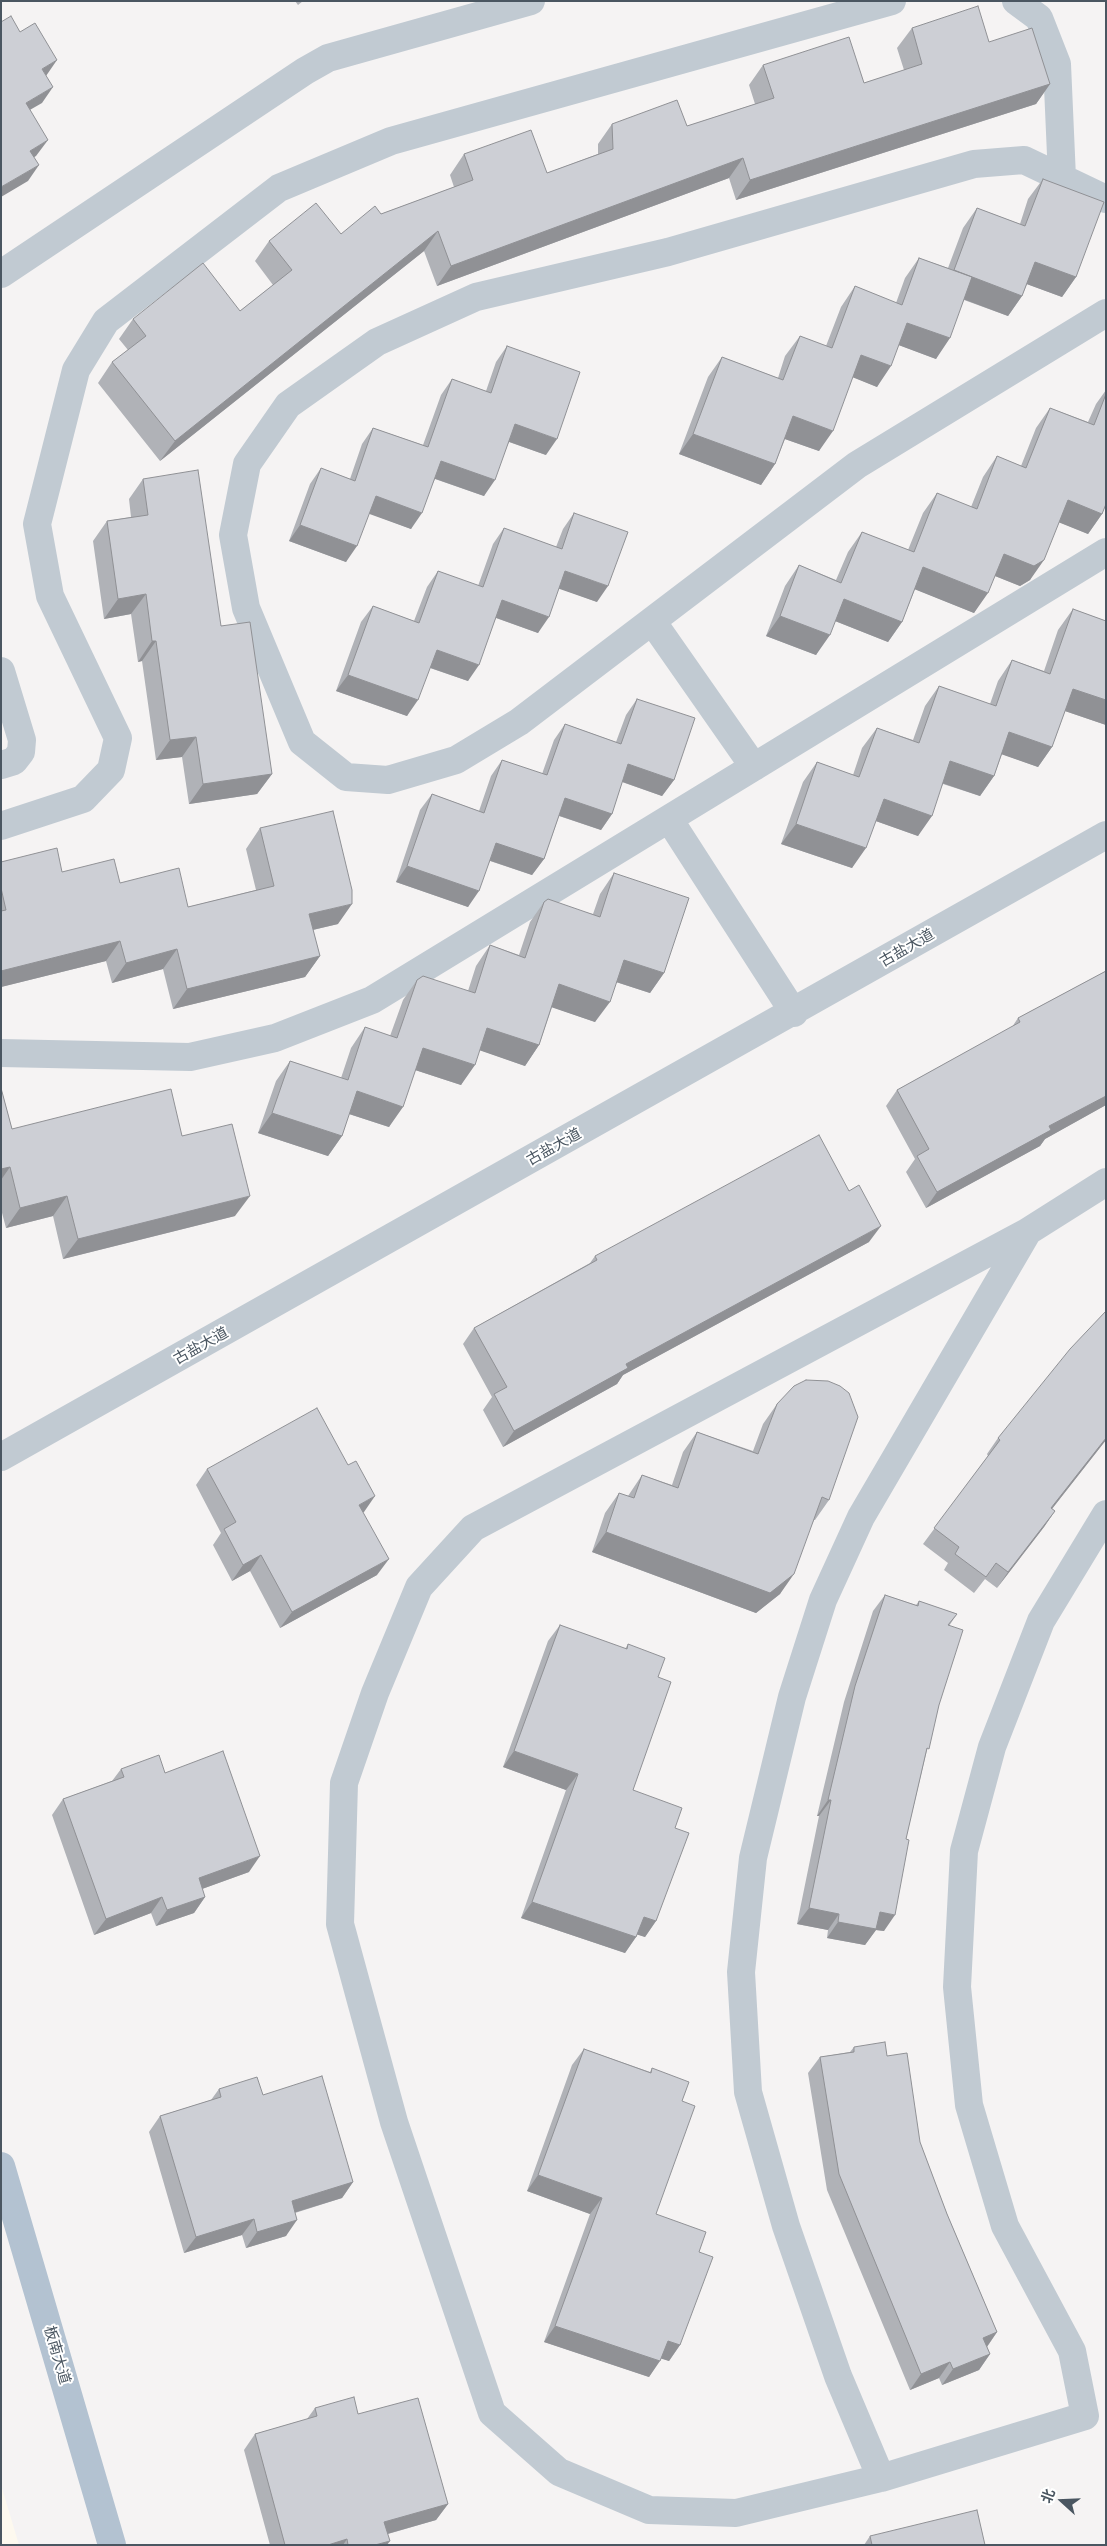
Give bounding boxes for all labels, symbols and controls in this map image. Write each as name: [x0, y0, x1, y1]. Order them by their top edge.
street label: 古盐大道: [877, 925, 937, 971]
street label: 古盐大道: [523, 1125, 585, 1169]
street label: 古盐大道: [170, 1324, 232, 1368]
street label: 板南大道: [40, 2324, 74, 2386]
north arrow: [1037, 2476, 1087, 2526]
text: 北: [1038, 2487, 1058, 2505]

